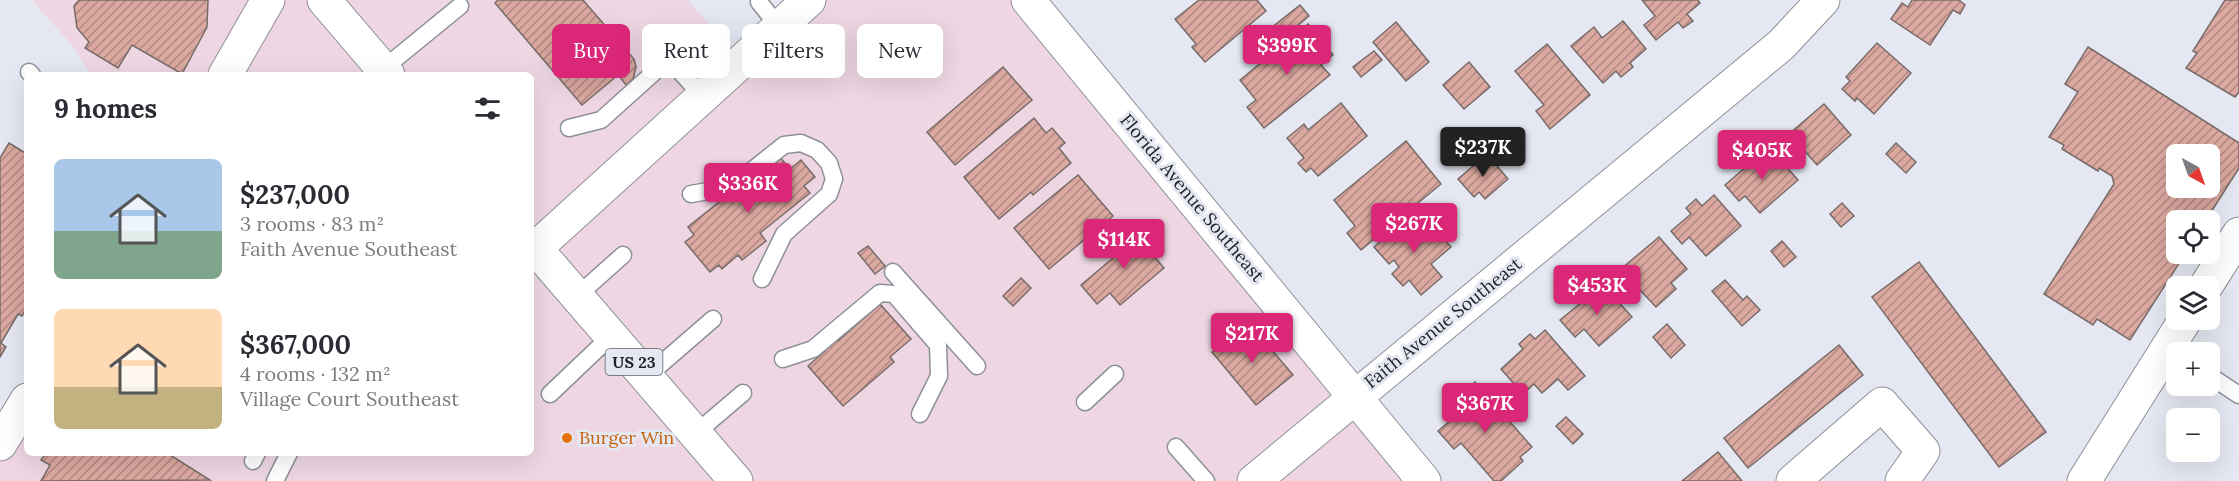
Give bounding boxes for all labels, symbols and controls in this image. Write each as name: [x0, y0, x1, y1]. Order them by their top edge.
chip: Buy: [552, 24, 630, 78]
chip: Rent: [642, 24, 730, 78]
chip: Filters: [742, 24, 845, 78]
chip: New: [857, 24, 943, 78]
pin: $399K: [1245, 25, 1329, 76]
text: $399K: [1257, 32, 1317, 57]
text: 9 homes: [54, 92, 157, 125]
icon: filters: [471, 92, 504, 125]
street label: Florida Avenue Southeast: [1115, 109, 1269, 286]
pin: $237K: [1441, 127, 1525, 178]
pin: $405K: [1720, 130, 1804, 181]
text: $237K: [1454, 134, 1512, 159]
text: $405K: [1732, 137, 1792, 162]
north arrow: [2166, 144, 2220, 198]
map controls: [2166, 144, 2220, 462]
pin: $336K: [706, 163, 790, 214]
text: $336K: [718, 170, 778, 195]
text: $237,000: [240, 178, 350, 211]
icon: home: [102, 183, 174, 255]
pin: $267K: [1372, 203, 1456, 254]
text: $267K: [1385, 210, 1443, 235]
button: locate: [2166, 210, 2220, 264]
text: 3 rooms · 83 m²: [240, 211, 384, 236]
pin: $114K: [1082, 219, 1166, 270]
text: $114K: [1097, 226, 1151, 251]
text: Faith Avenue Southeast: [240, 236, 457, 261]
street label: Faith Avenue Southeast: [1359, 252, 1526, 393]
pin: $453K: [1555, 265, 1639, 316]
text: $453K: [1568, 272, 1626, 297]
button: layers: [2166, 276, 2220, 330]
pin: $217K: [1210, 313, 1294, 364]
text: $217K: [1225, 320, 1279, 345]
text: $367,000: [240, 328, 351, 361]
icon: home: [102, 333, 174, 405]
button: +: [2166, 342, 2220, 396]
road number: US 23: [606, 349, 662, 375]
text: 4 rooms · 132 m²: [240, 361, 391, 386]
pin: $367K: [1443, 383, 1527, 434]
text: Village Court Southeast: [240, 386, 459, 411]
text: $367K: [1456, 390, 1514, 415]
button: −: [2166, 408, 2220, 462]
place label: Burger Win: [579, 426, 674, 449]
marker: Burger Win: [560, 431, 574, 445]

